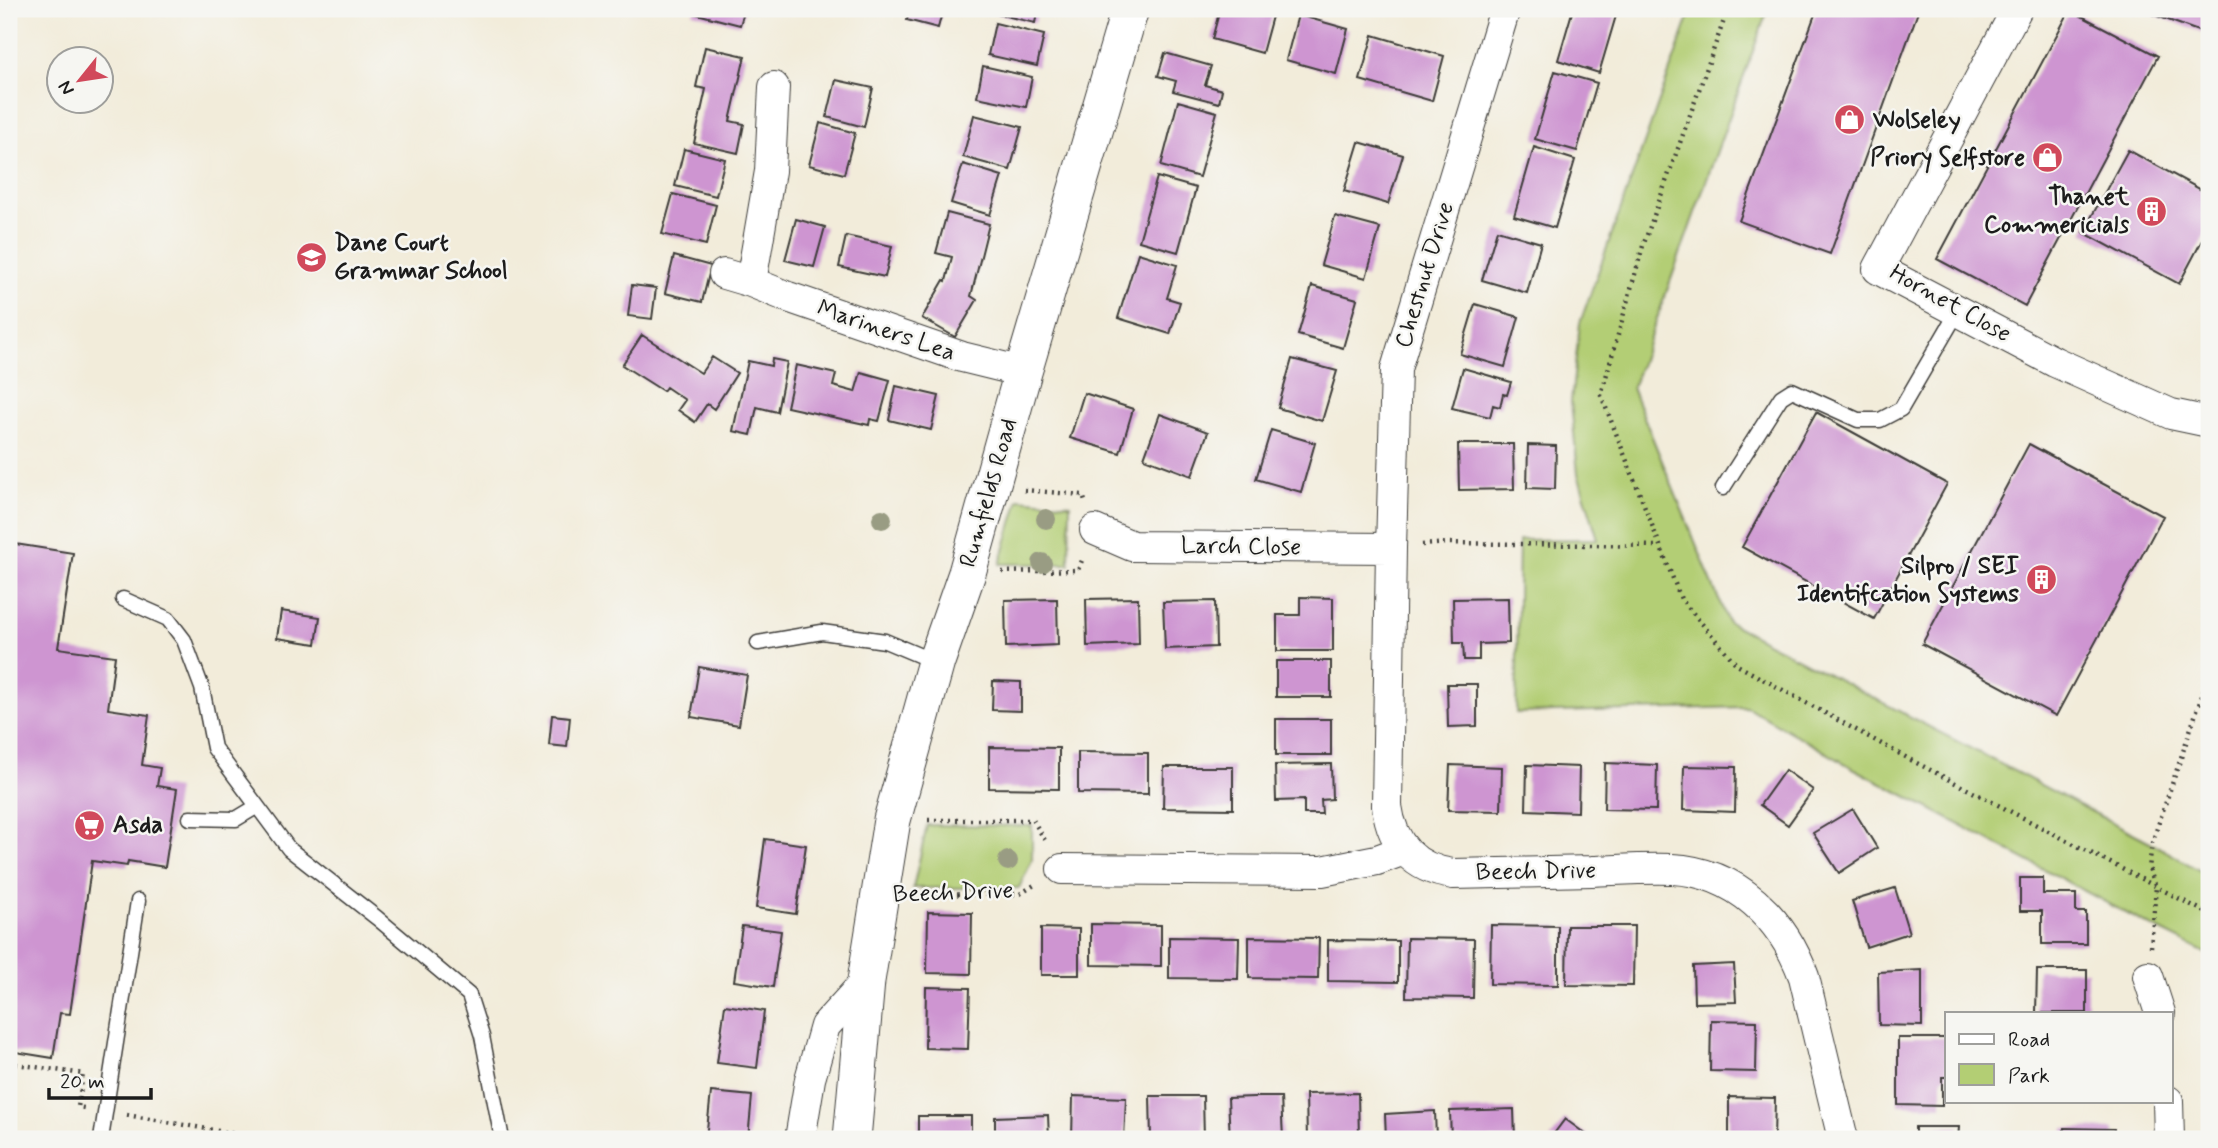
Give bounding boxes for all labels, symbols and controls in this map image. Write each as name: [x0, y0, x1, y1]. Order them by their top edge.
north arrow: [46, 46, 116, 116]
text: N: [53, 76, 81, 99]
shop icon: Wolseley: [1833, 103, 1867, 137]
place label: Wolseley: [1872, 105, 1961, 136]
shop icon: Priory Selfstore: [2031, 141, 2065, 175]
place label: Priory Selfstore: [1870, 143, 2025, 174]
place label: Thanet Commericials: [1984, 182, 2130, 241]
building icon: Thanet Commericials: [2135, 194, 2169, 228]
street label: Chestnut Drive: [1388, 198, 1462, 352]
place label: Dane Court Grammar School: [334, 228, 508, 287]
school or university icon: Dane Court Grammar School: [294, 240, 328, 274]
street label: Hornet Close: [1884, 258, 2016, 350]
street label: Mariners Lea: [813, 293, 959, 369]
street label: Rumfields Road: [953, 415, 1025, 571]
street label: Larch Close: [1180, 530, 1302, 564]
place label: Silpro / SEI Identifcation Systems: [1797, 551, 2019, 610]
building icon: Silpro / SEI Identifcation Systems: [2025, 563, 2059, 597]
supermarket icon: Asda: [73, 808, 107, 842]
place label: Asda: [113, 810, 163, 841]
street label: Beech Drive: [1475, 855, 1597, 889]
street label: Beech Drive: [892, 875, 1014, 911]
legend: [1945, 1012, 2172, 1102]
text: Road: [2008, 1026, 2050, 1054]
scale bar: [49, 1057, 150, 1101]
text: Park: [2008, 1062, 2050, 1090]
text: 20 m: [60, 1068, 105, 1096]

